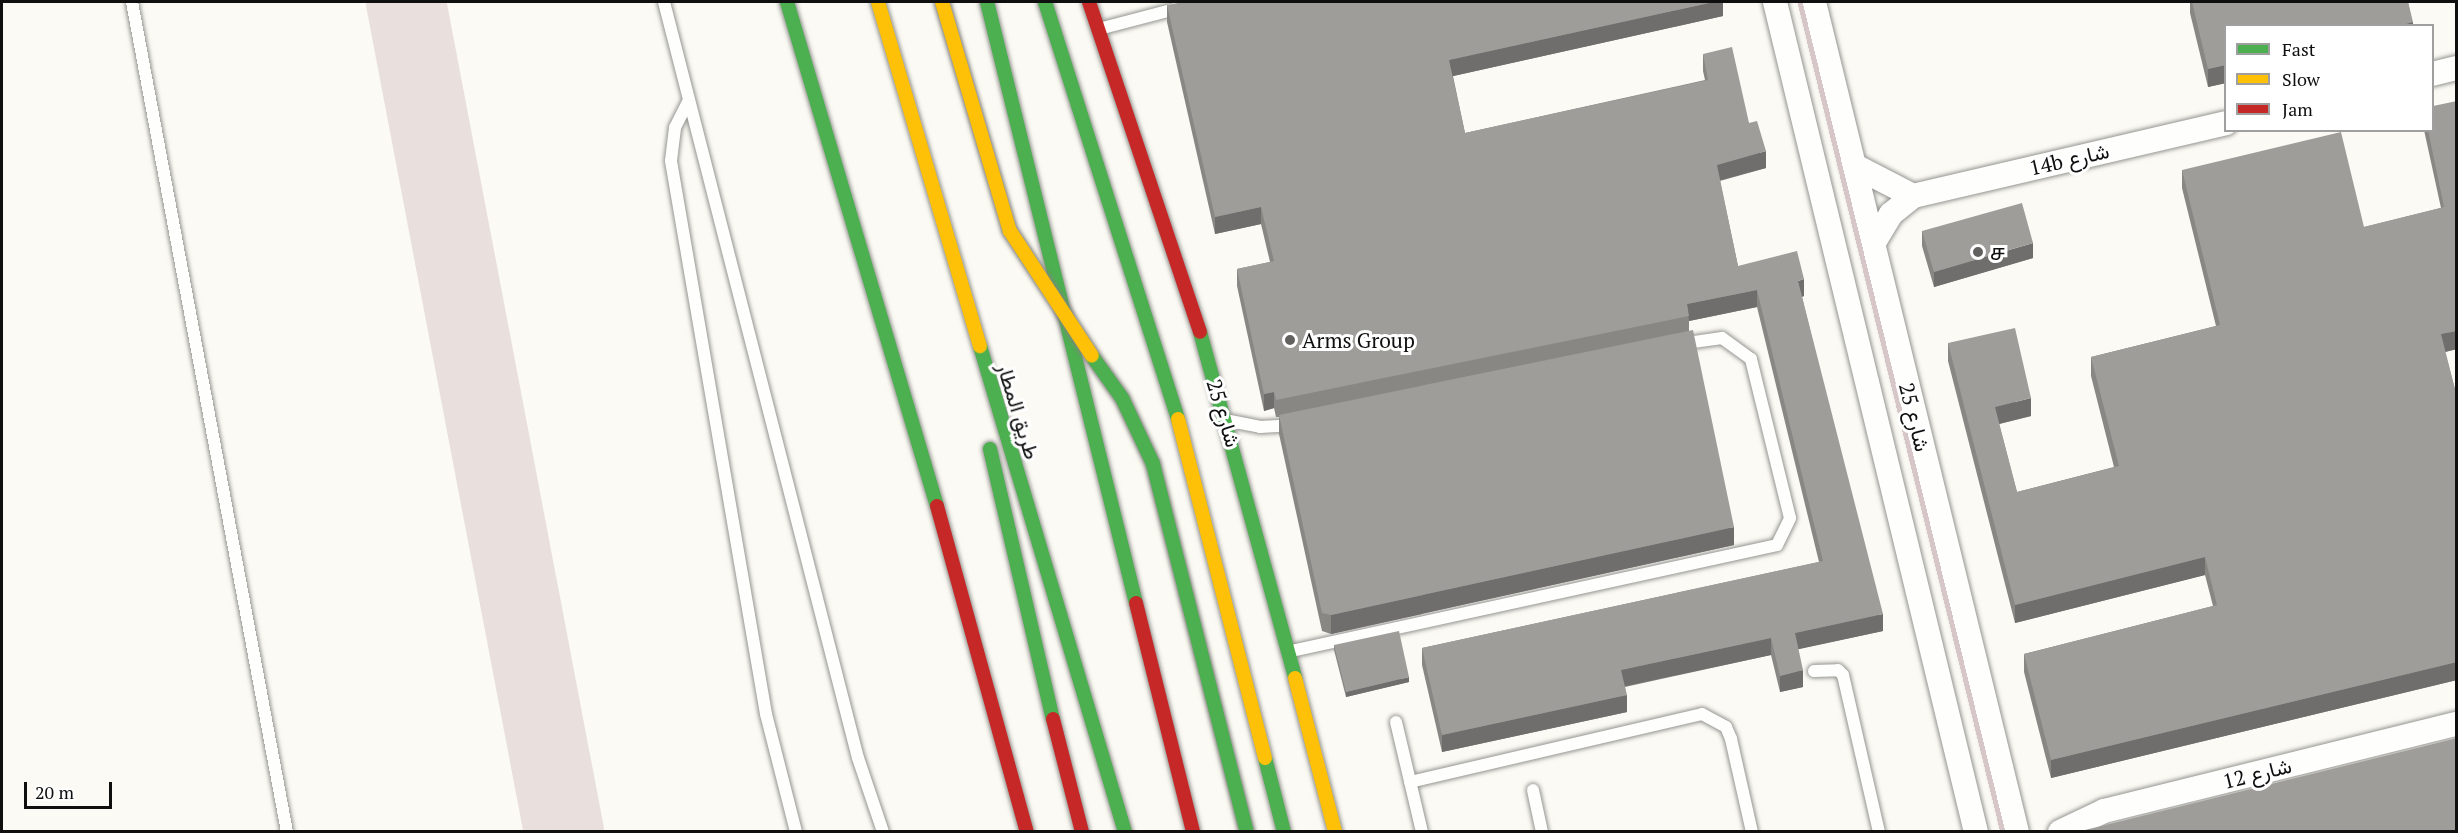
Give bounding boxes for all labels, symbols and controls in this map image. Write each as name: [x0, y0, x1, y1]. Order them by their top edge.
legend: [2224, 24, 2434, 132]
text: Fast: [2282, 37, 2315, 61]
text: Slow: [2282, 67, 2320, 91]
text: Jam: [2282, 97, 2313, 121]
street label: 14b شارع: [2027, 138, 2111, 180]
place label: ச: [1990, 239, 2005, 265]
marker: ச: [1971, 245, 1985, 259]
place label: Arms Group: [1302, 327, 1415, 353]
marker: Arms Group: [1283, 333, 1297, 347]
street label: طريق المطار: [992, 360, 1046, 462]
street label: شارع 25: [1202, 376, 1246, 450]
street label: شارع 25: [1894, 380, 1936, 454]
street label: شارع 12: [2220, 752, 2294, 794]
scale bar: [27, 770, 116, 808]
text: 20 m: [35, 780, 74, 804]

